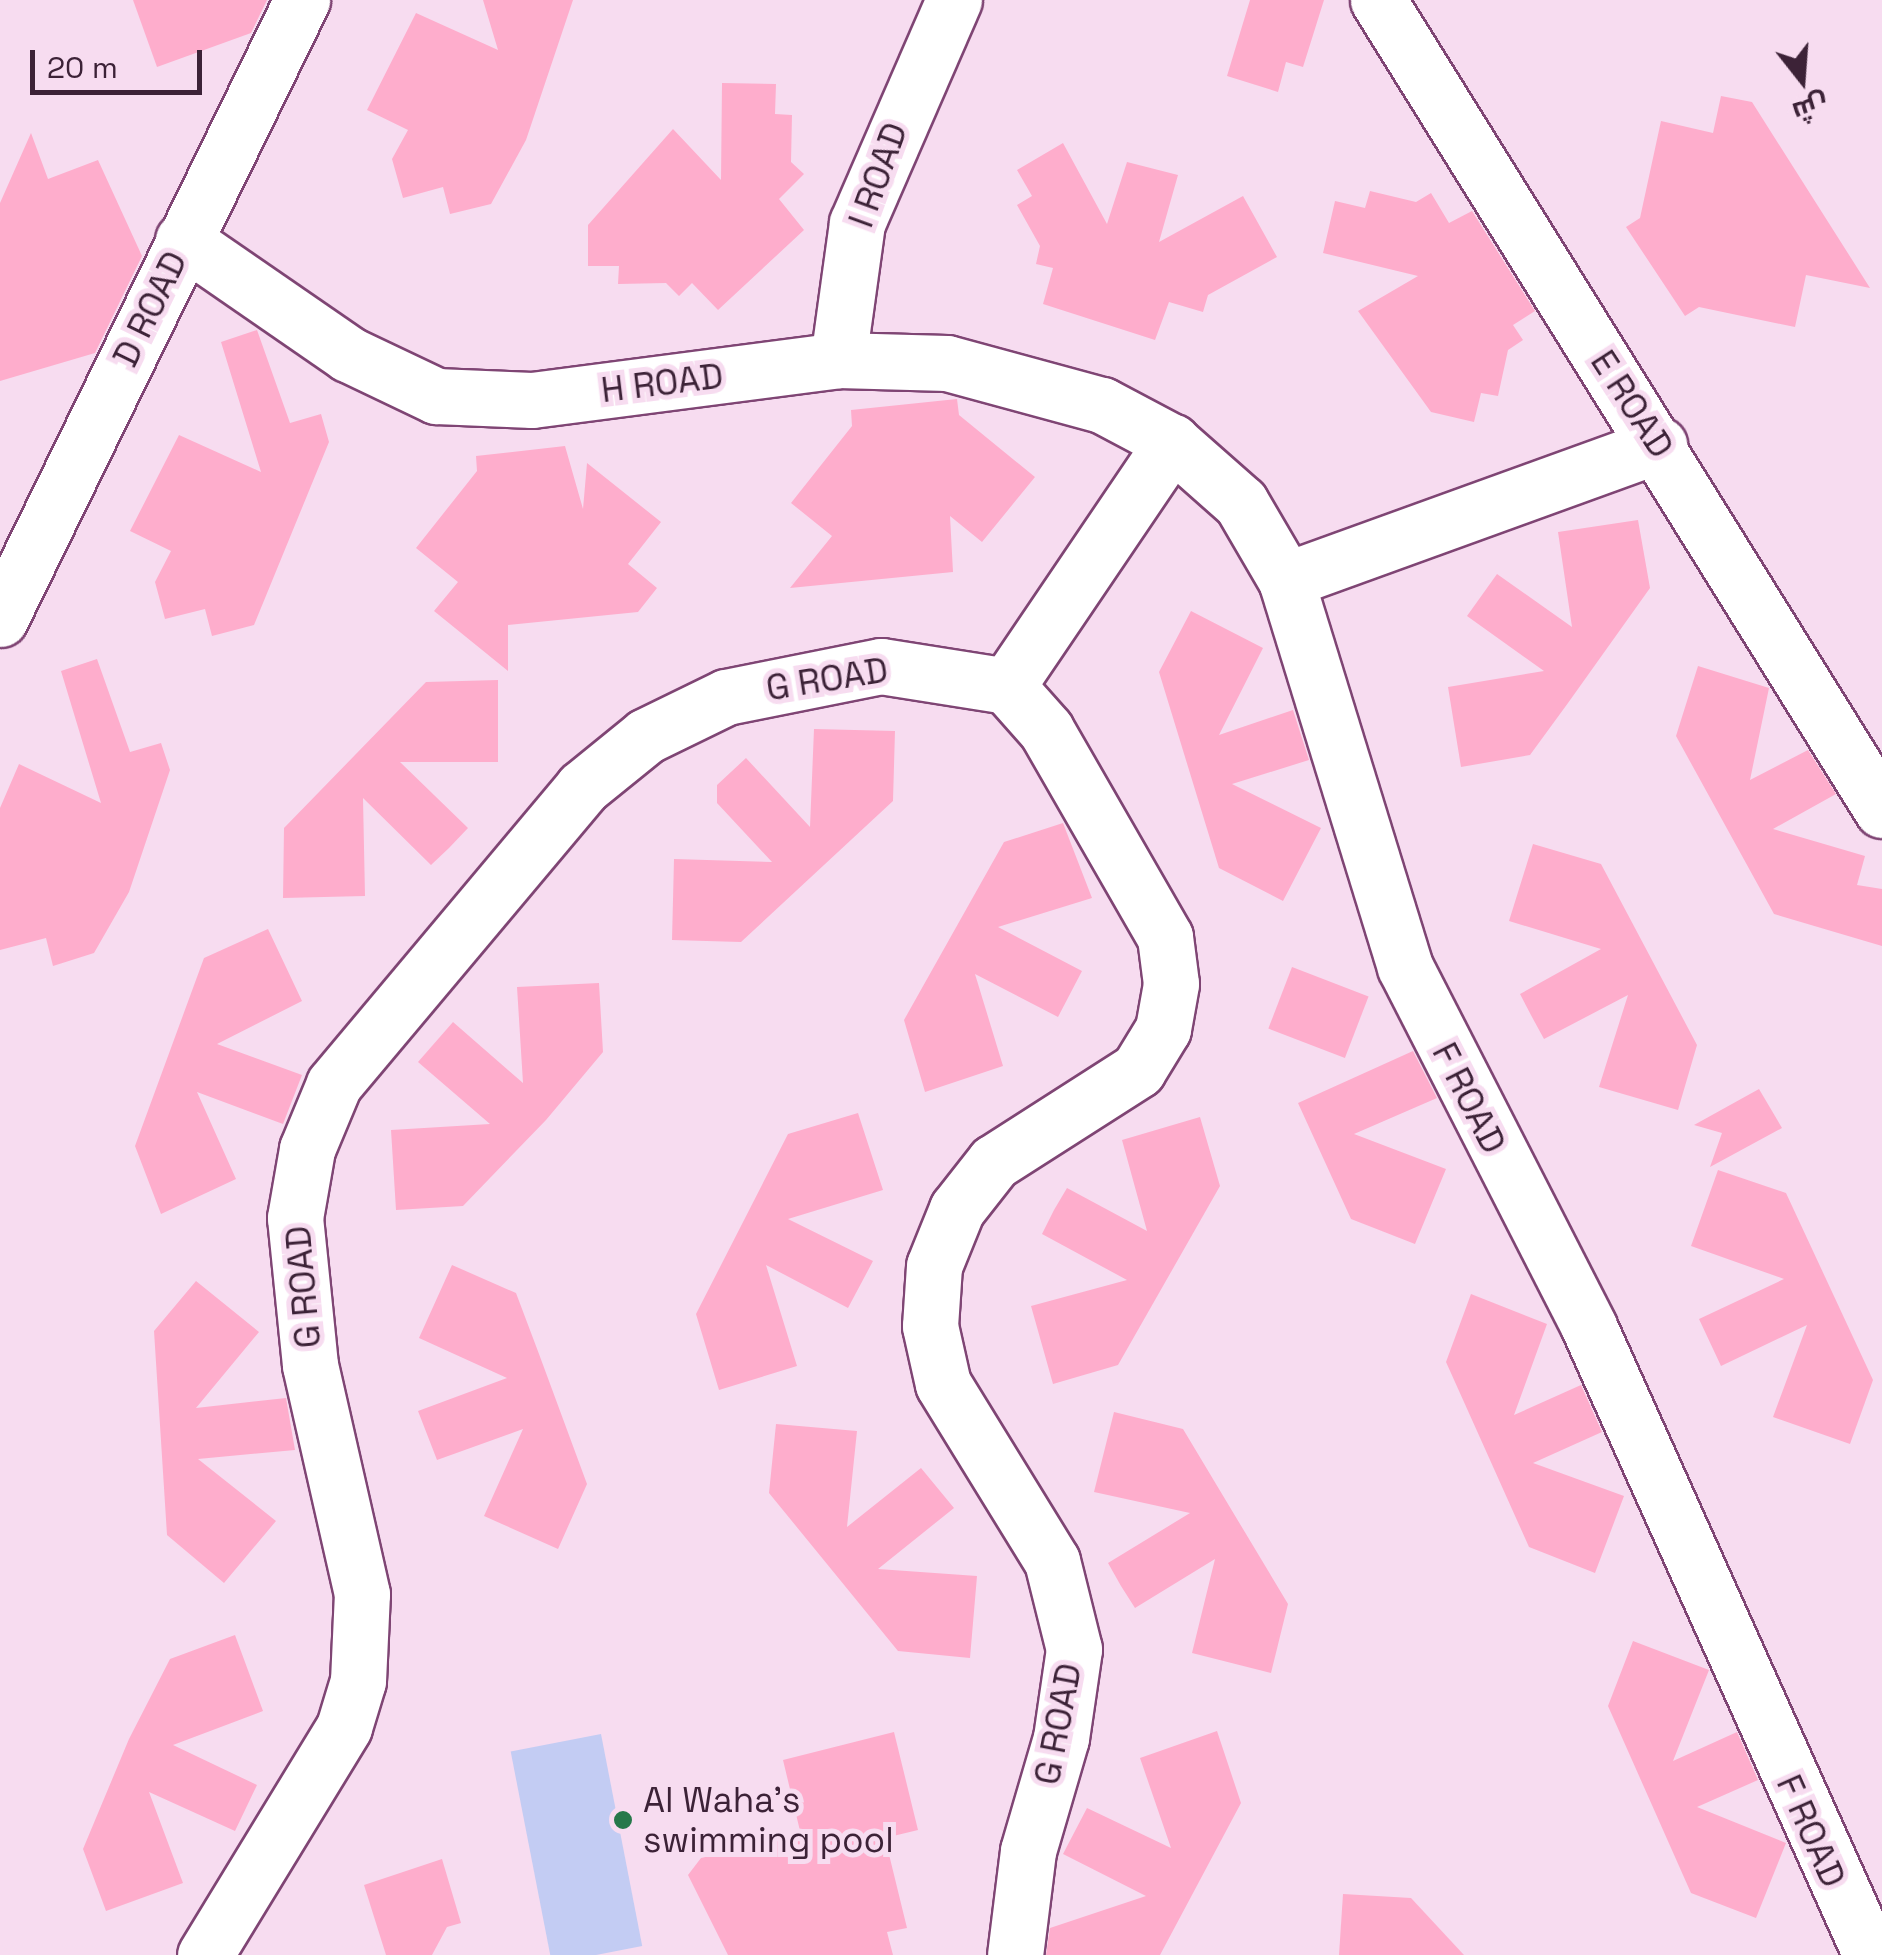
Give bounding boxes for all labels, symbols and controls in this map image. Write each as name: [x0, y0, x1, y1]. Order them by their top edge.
scale bar: [35, 30, 208, 92]
north arrow: [1752, 30, 1852, 130]
text: 20 m: [47, 48, 118, 87]
text: ش: [1788, 86, 1833, 131]
street label: I ROAD: [840, 117, 916, 233]
street label: D ROAD: [104, 245, 196, 373]
street label: E ROAD: [1582, 343, 1682, 465]
street label: H ROAD: [599, 355, 725, 411]
street label: G ROAD: [763, 649, 891, 709]
street label: F ROAD: [1423, 1036, 1515, 1160]
street label: G ROAD: [277, 1224, 329, 1350]
street label: G ROAD: [1026, 1660, 1090, 1788]
street label: F ROAD: [1768, 1768, 1854, 1894]
place label: Al Waha's swimming pool: [643, 1779, 894, 1861]
marker: Al Waha's swimming pool: [612, 1809, 634, 1831]

